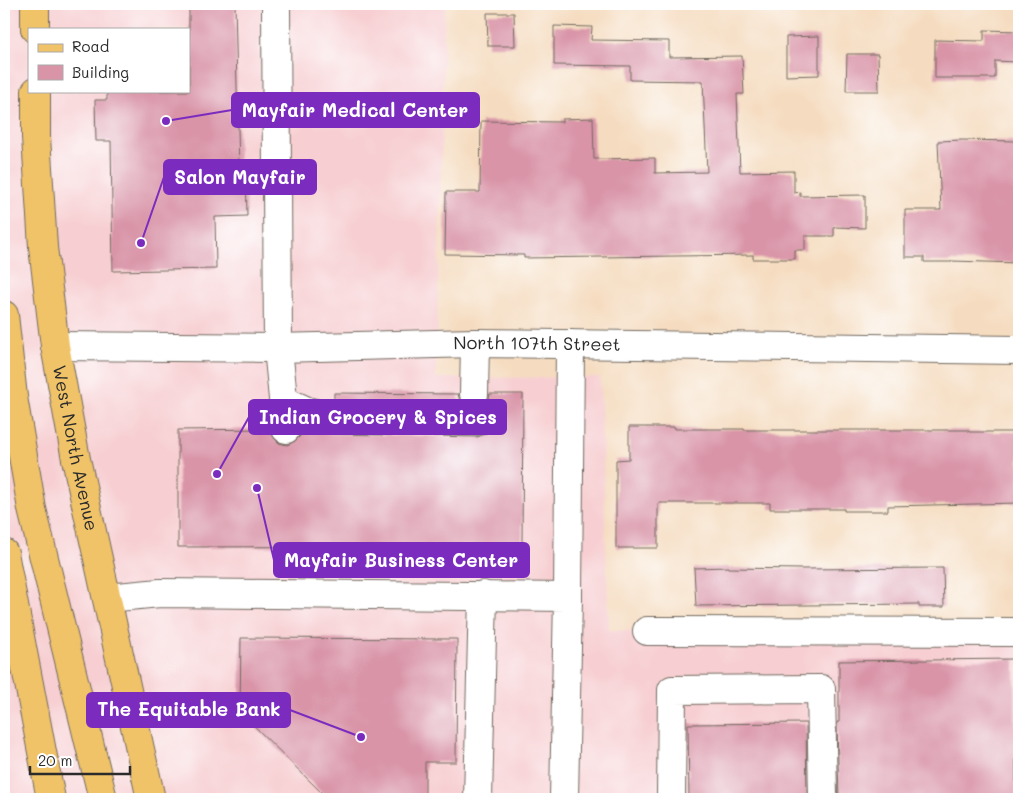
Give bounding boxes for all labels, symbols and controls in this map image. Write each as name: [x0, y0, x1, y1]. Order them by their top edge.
legend: [28, 28, 190, 92]
text: Road: [72, 36, 109, 56]
text: Building: [72, 62, 129, 82]
callout: Mayfair Medical Center: [232, 93, 479, 127]
text: Mayfair Medical Center: [242, 97, 468, 122]
callout: Salon Mayfair: [164, 160, 316, 194]
text: Salon Mayfair: [174, 164, 306, 189]
street label: North 107th Street: [453, 330, 621, 356]
street label: West North Avenue: [48, 363, 105, 533]
callout: Indian Grocery & Spices: [249, 400, 506, 434]
text: Indian Grocery & Spices: [259, 404, 497, 429]
callout: Mayfair Business Center: [274, 543, 529, 577]
text: Mayfair Business Center: [284, 547, 518, 572]
callout: The Equitable Bank: [87, 693, 290, 727]
text: The Equitable Bank: [97, 696, 281, 721]
scale bar: [30, 743, 130, 775]
text: 20 m: [38, 750, 72, 770]

